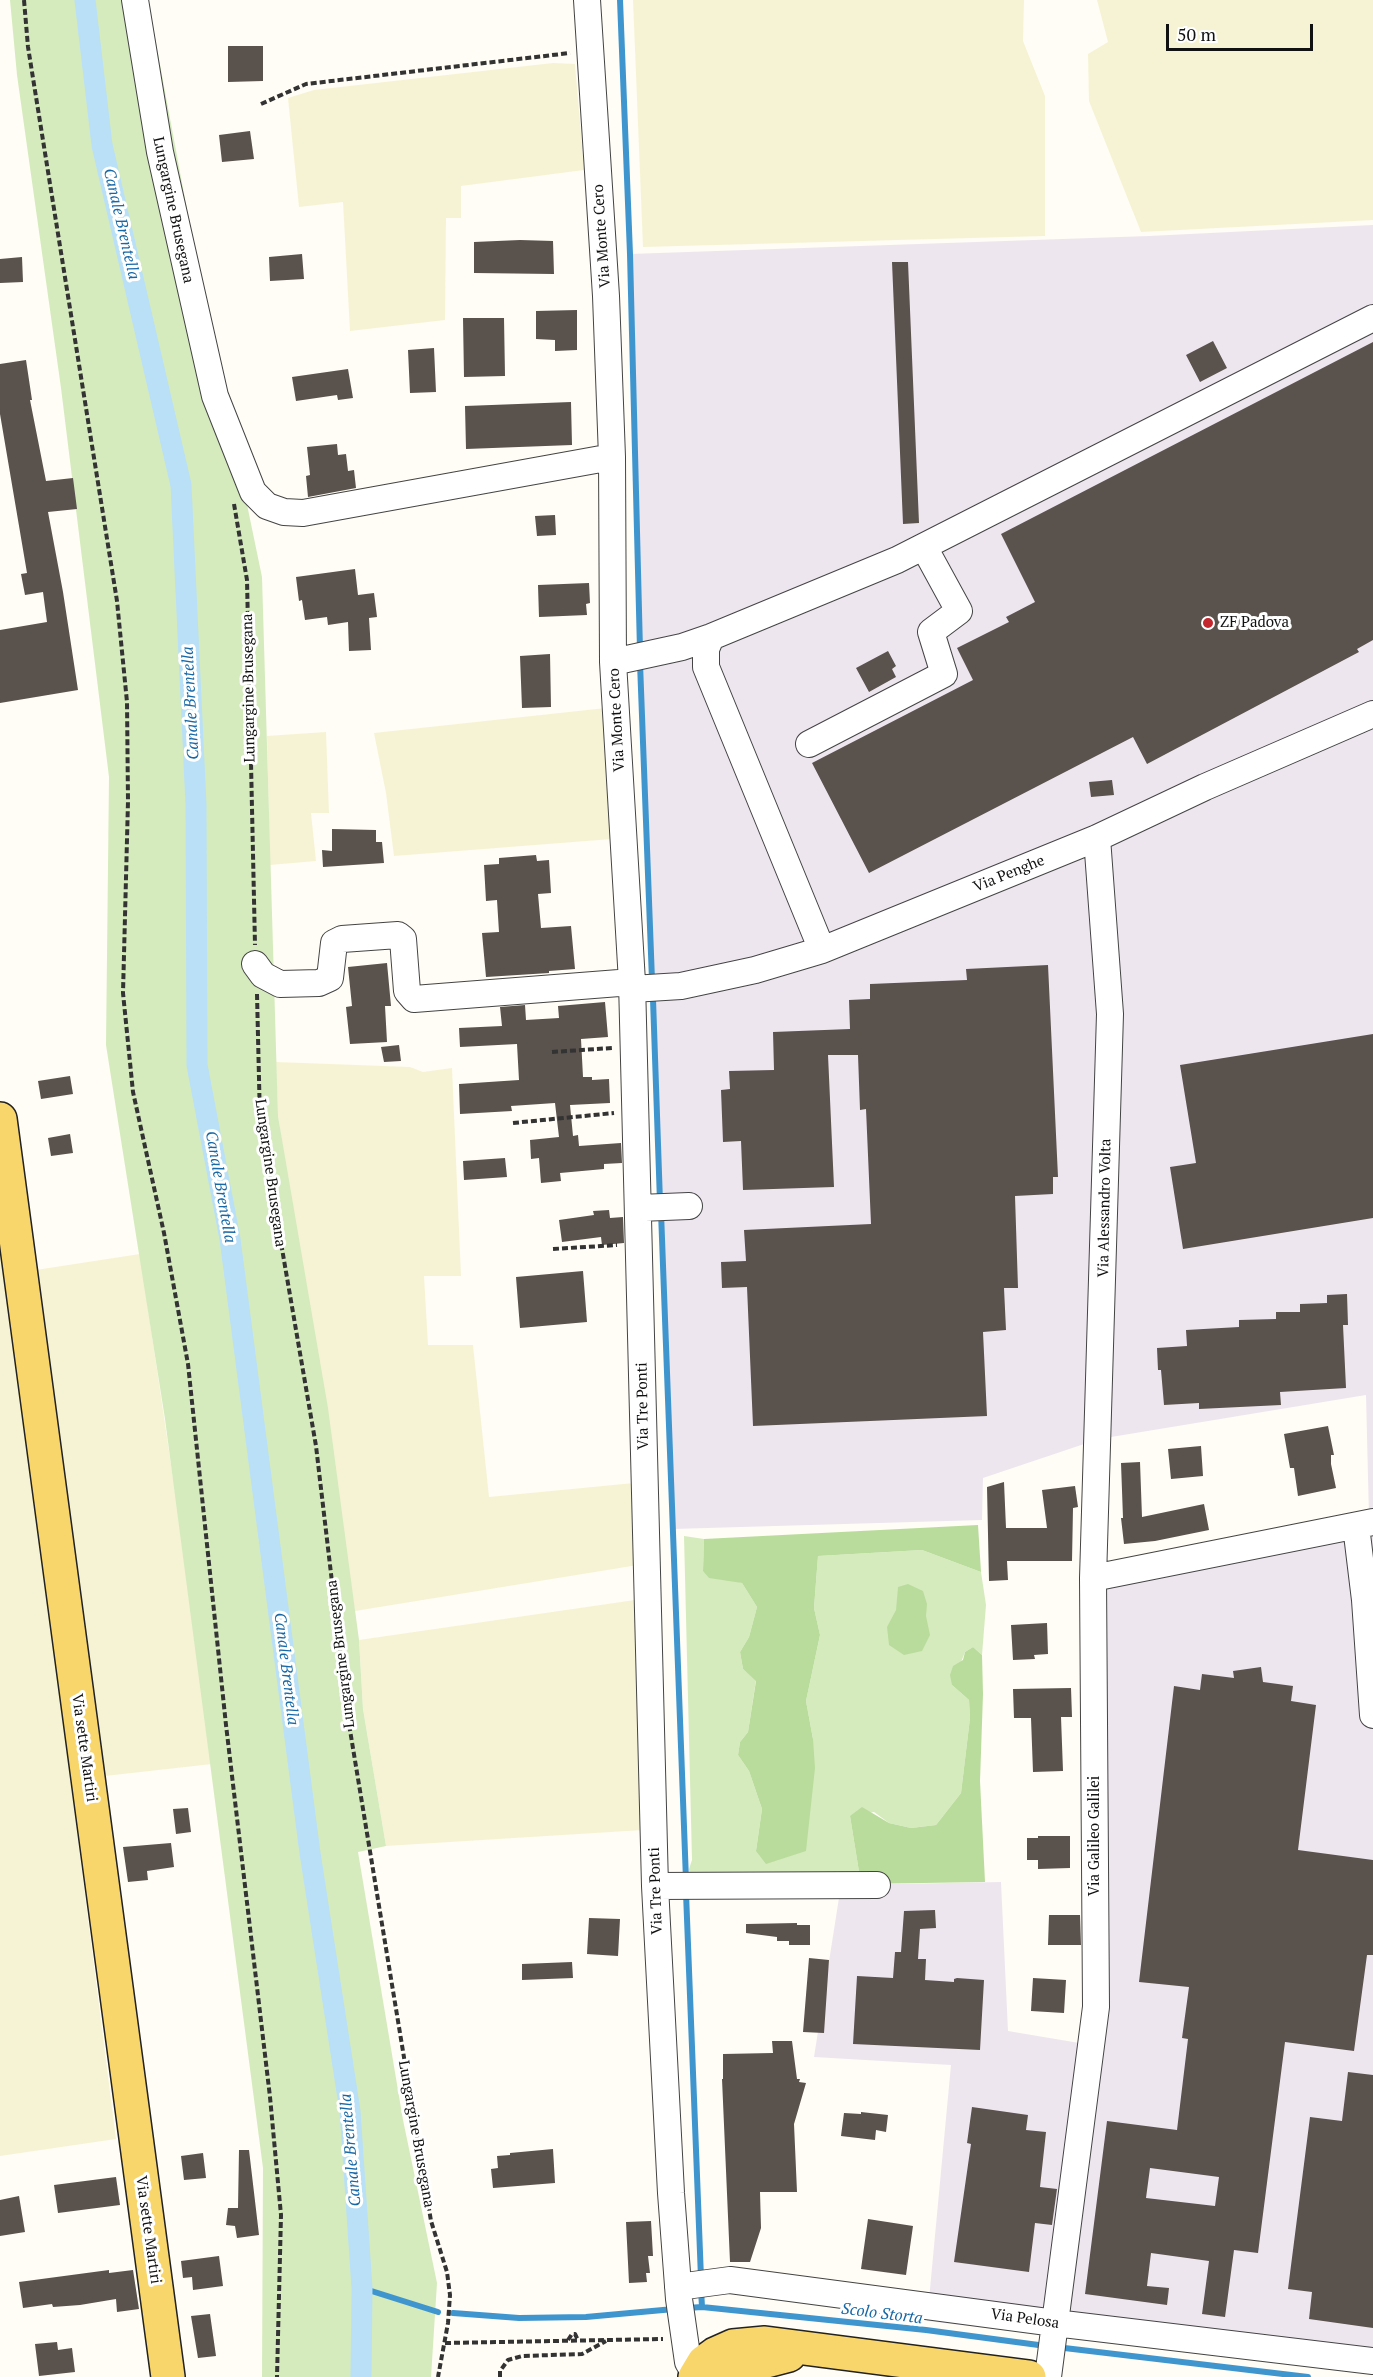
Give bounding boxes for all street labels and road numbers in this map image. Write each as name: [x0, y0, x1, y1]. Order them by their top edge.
street label: Lungargine Brusegana: [149, 135, 197, 285]
street label: Via Monte Cero: [589, 184, 615, 288]
street label: Lungargine Brusegana: [239, 613, 259, 763]
street label: Via Monte Cero: [605, 668, 629, 772]
street label: Via Penghe: [971, 852, 1047, 896]
street label: Lungargine Brusegana: [251, 1098, 289, 1248]
street label: Via Alessandro Volta: [1095, 1139, 1115, 1277]
street label: Via Tre Ponti: [633, 1362, 653, 1450]
street label: Lungargine Brusegana: [323, 1579, 359, 1729]
street label: Via sette Martiri: [68, 1693, 100, 1803]
street label: Via Galileo Galilei: [1086, 1776, 1104, 1896]
street label: Via Tre Ponti: [645, 1847, 667, 1935]
street label: Lungargine Brusegana: [394, 2059, 438, 2209]
street label: Via sette Martiri: [132, 2175, 164, 2285]
street label: Via Pelosa: [990, 2305, 1060, 2333]

